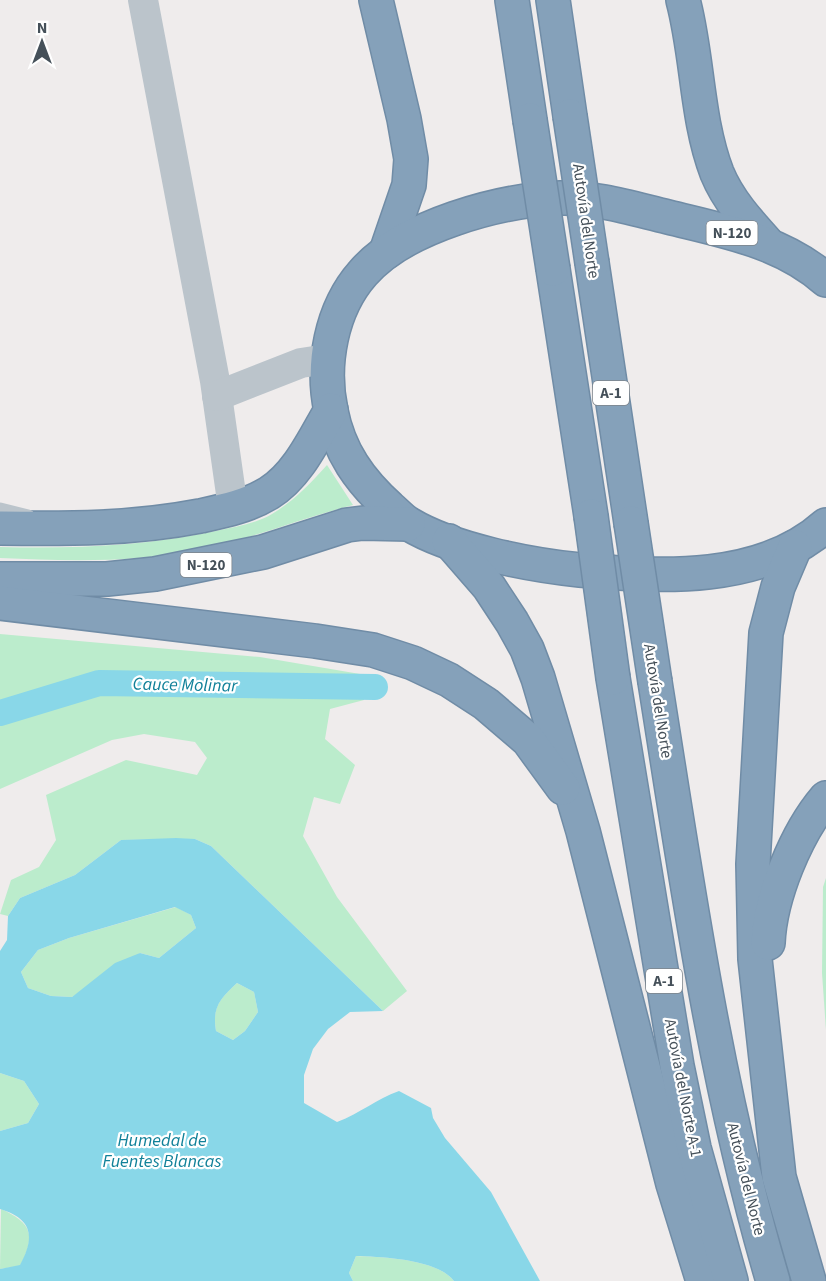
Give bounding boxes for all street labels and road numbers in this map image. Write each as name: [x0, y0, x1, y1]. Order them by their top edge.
street label: Autovía del Norte: [567, 162, 605, 280]
road number: N-120: [706, 221, 758, 245]
road number: A-1: [593, 381, 629, 405]
road number: N-120: [180, 553, 232, 577]
street label: Autovía del Norte: [638, 642, 678, 760]
road number: A-1: [646, 969, 682, 993]
street label: Autovía del Norte A-1: [659, 1017, 707, 1159]
street label: Autovía del Norte: [721, 1120, 771, 1238]

